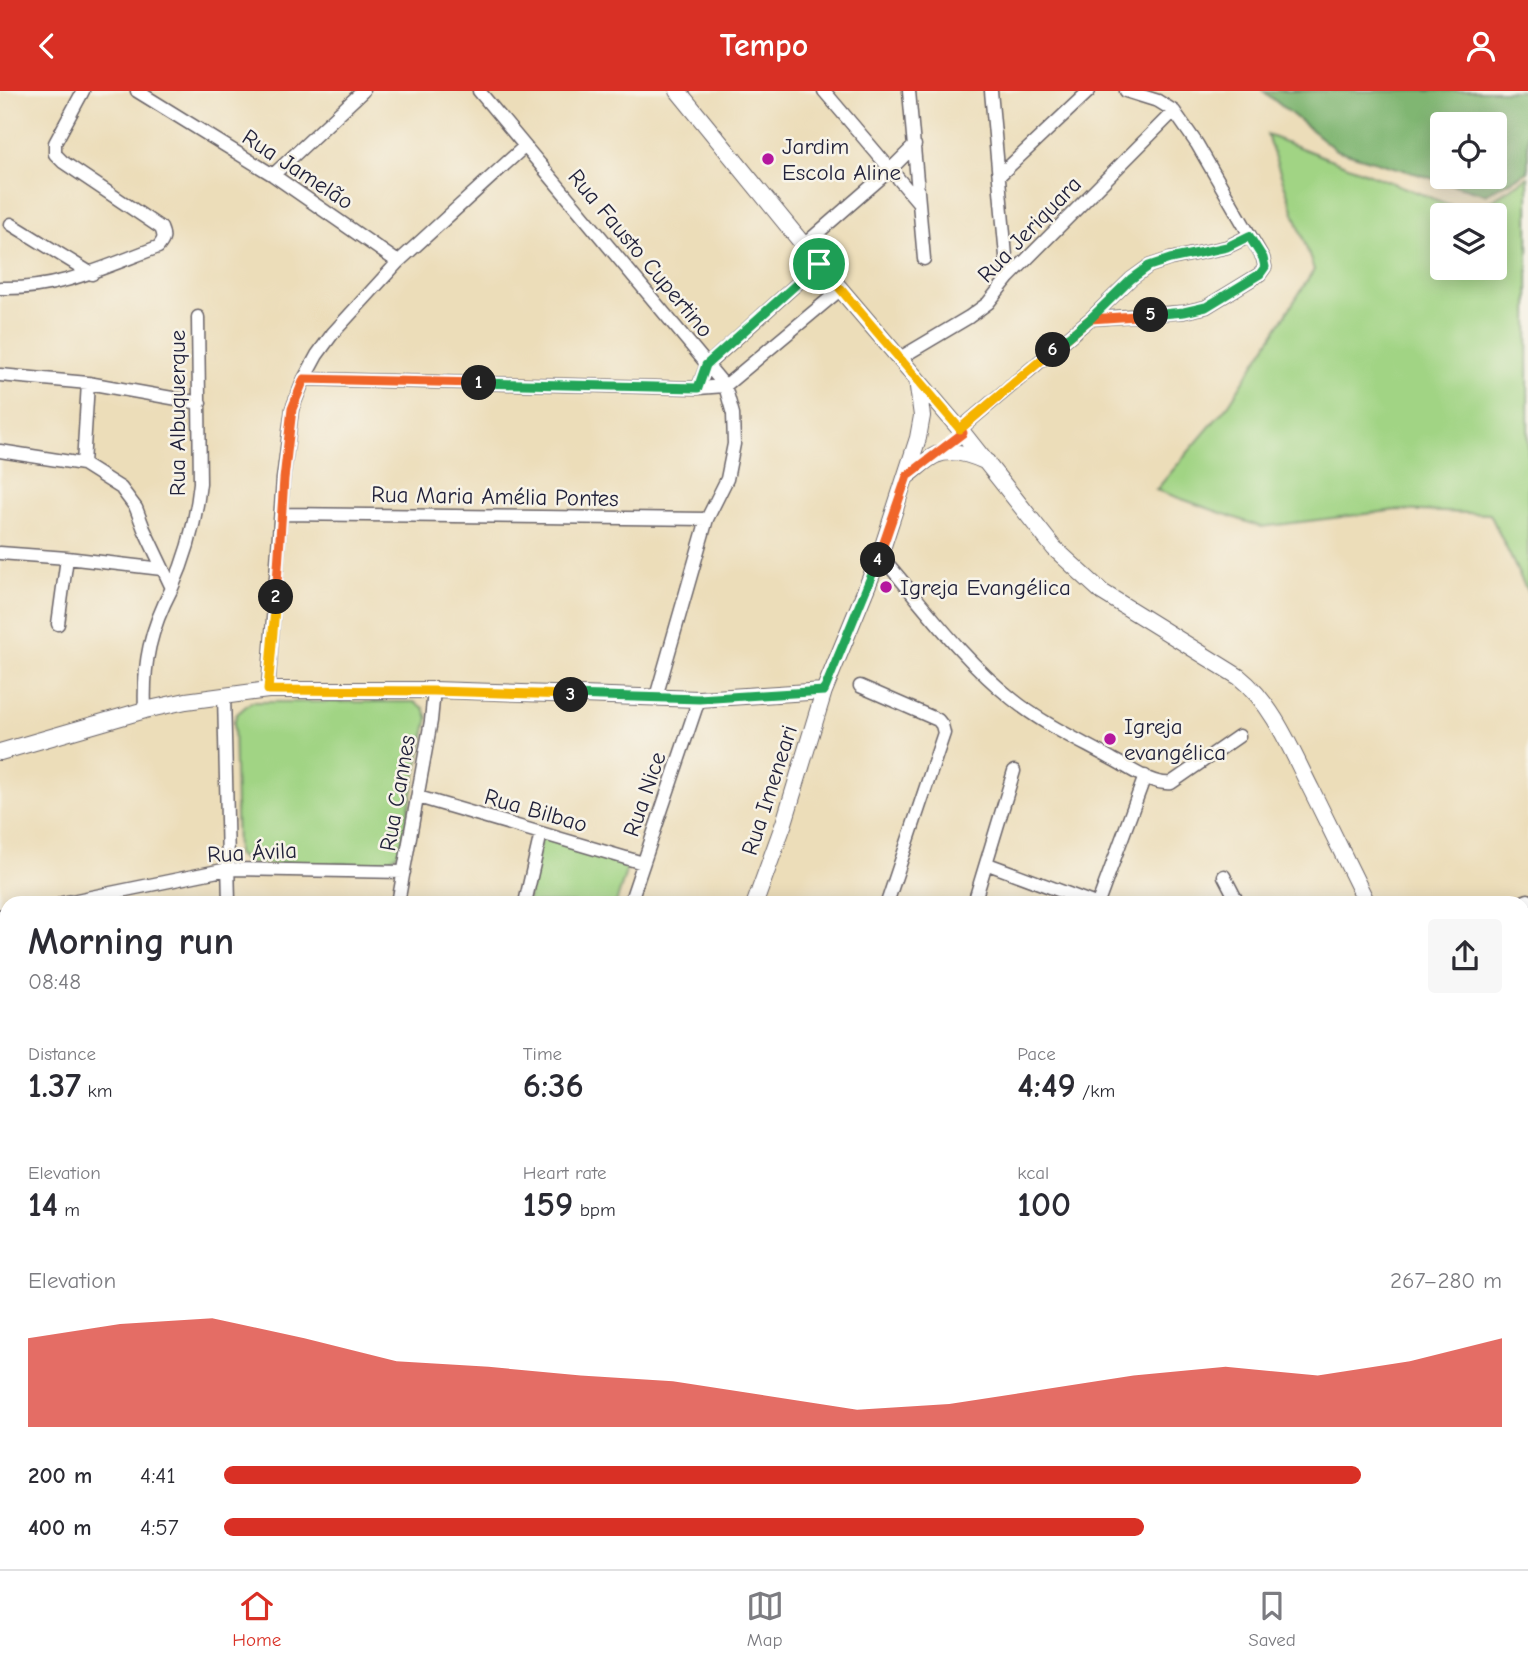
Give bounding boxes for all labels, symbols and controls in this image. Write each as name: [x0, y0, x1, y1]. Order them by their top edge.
icon: back: [28, 27, 66, 65]
text: Tempo: [720, 27, 808, 64]
icon: person: [1462, 27, 1500, 65]
map controls: [1430, 112, 1507, 280]
button: locate: [1430, 112, 1507, 189]
street label: Rua Jamelão: [237, 124, 358, 215]
place label: Jardim Escola Aline: [782, 133, 901, 186]
marker: Jardim Escola Aline: [760, 151, 776, 167]
street label: Rua Fausto Cupertino: [562, 164, 719, 343]
street label: Rua Jeriquara: [972, 171, 1087, 288]
button: layers: [1430, 203, 1507, 280]
pin: [789, 234, 849, 294]
icon: arrive: [800, 245, 838, 283]
pin: 5: [1134, 297, 1168, 333]
text: 5: [1145, 303, 1156, 325]
street label: Rua Albuquerque: [164, 330, 191, 496]
pin: 6: [1036, 333, 1070, 367]
text: 6: [1048, 338, 1057, 360]
pin: 1: [462, 365, 496, 401]
text: 1: [475, 371, 482, 393]
street label: Rua Maria Amélia Pontes: [371, 481, 619, 512]
pin: 4: [860, 543, 896, 577]
text: 4: [873, 548, 882, 570]
place label: Igreja Evangélica: [900, 574, 1071, 601]
marker: Igreja Evangélica: [878, 579, 894, 595]
pin: 2: [258, 580, 294, 615]
text: 2: [271, 585, 280, 607]
pin: 3: [554, 677, 588, 713]
text: 3: [566, 683, 575, 705]
place label: Igreja evangélica: [1124, 713, 1226, 766]
street label: Rua Imeneari: [736, 722, 803, 859]
marker: Igreja evangélica: [1102, 731, 1118, 747]
street label: Rua Cannes: [374, 733, 421, 853]
street label: Rua Nice: [617, 748, 672, 840]
street label: Rua Bilbao: [481, 783, 590, 838]
street label: Rua Ávila: [206, 837, 298, 868]
button: share: [1428, 919, 1502, 993]
text: Morning run: [28, 920, 234, 964]
text: 08:48: [28, 968, 81, 995]
text: Distance: [28, 1043, 96, 1065]
text: Time: [523, 1043, 562, 1065]
text: Pace: [1017, 1043, 1056, 1065]
text: 1.37: [28, 1065, 81, 1106]
text: 6:36: [523, 1065, 584, 1106]
text: 4:49: [1017, 1065, 1076, 1106]
text: km: [81, 1080, 112, 1102]
text: /km: [1076, 1080, 1115, 1102]
text: Elevation: [28, 1162, 101, 1184]
text: Heart rate: [523, 1162, 606, 1184]
text: kcal: [1017, 1162, 1049, 1184]
text: 14: [28, 1184, 58, 1225]
text: 159: [523, 1184, 573, 1225]
text: 100: [1017, 1184, 1071, 1225]
text: m: [58, 1199, 80, 1221]
text: bpm: [573, 1199, 616, 1221]
text: Elevation: [28, 1267, 116, 1294]
text: 267–280 m: [1390, 1267, 1502, 1294]
text: 200 m: [28, 1462, 92, 1489]
text: 4:41: [140, 1462, 176, 1489]
text: 400 m: [28, 1514, 92, 1541]
text: 4:57: [140, 1514, 179, 1541]
tab: Home: [232, 1587, 281, 1651]
tab: Map: [746, 1587, 784, 1651]
tab: Saved: [1248, 1587, 1296, 1651]

